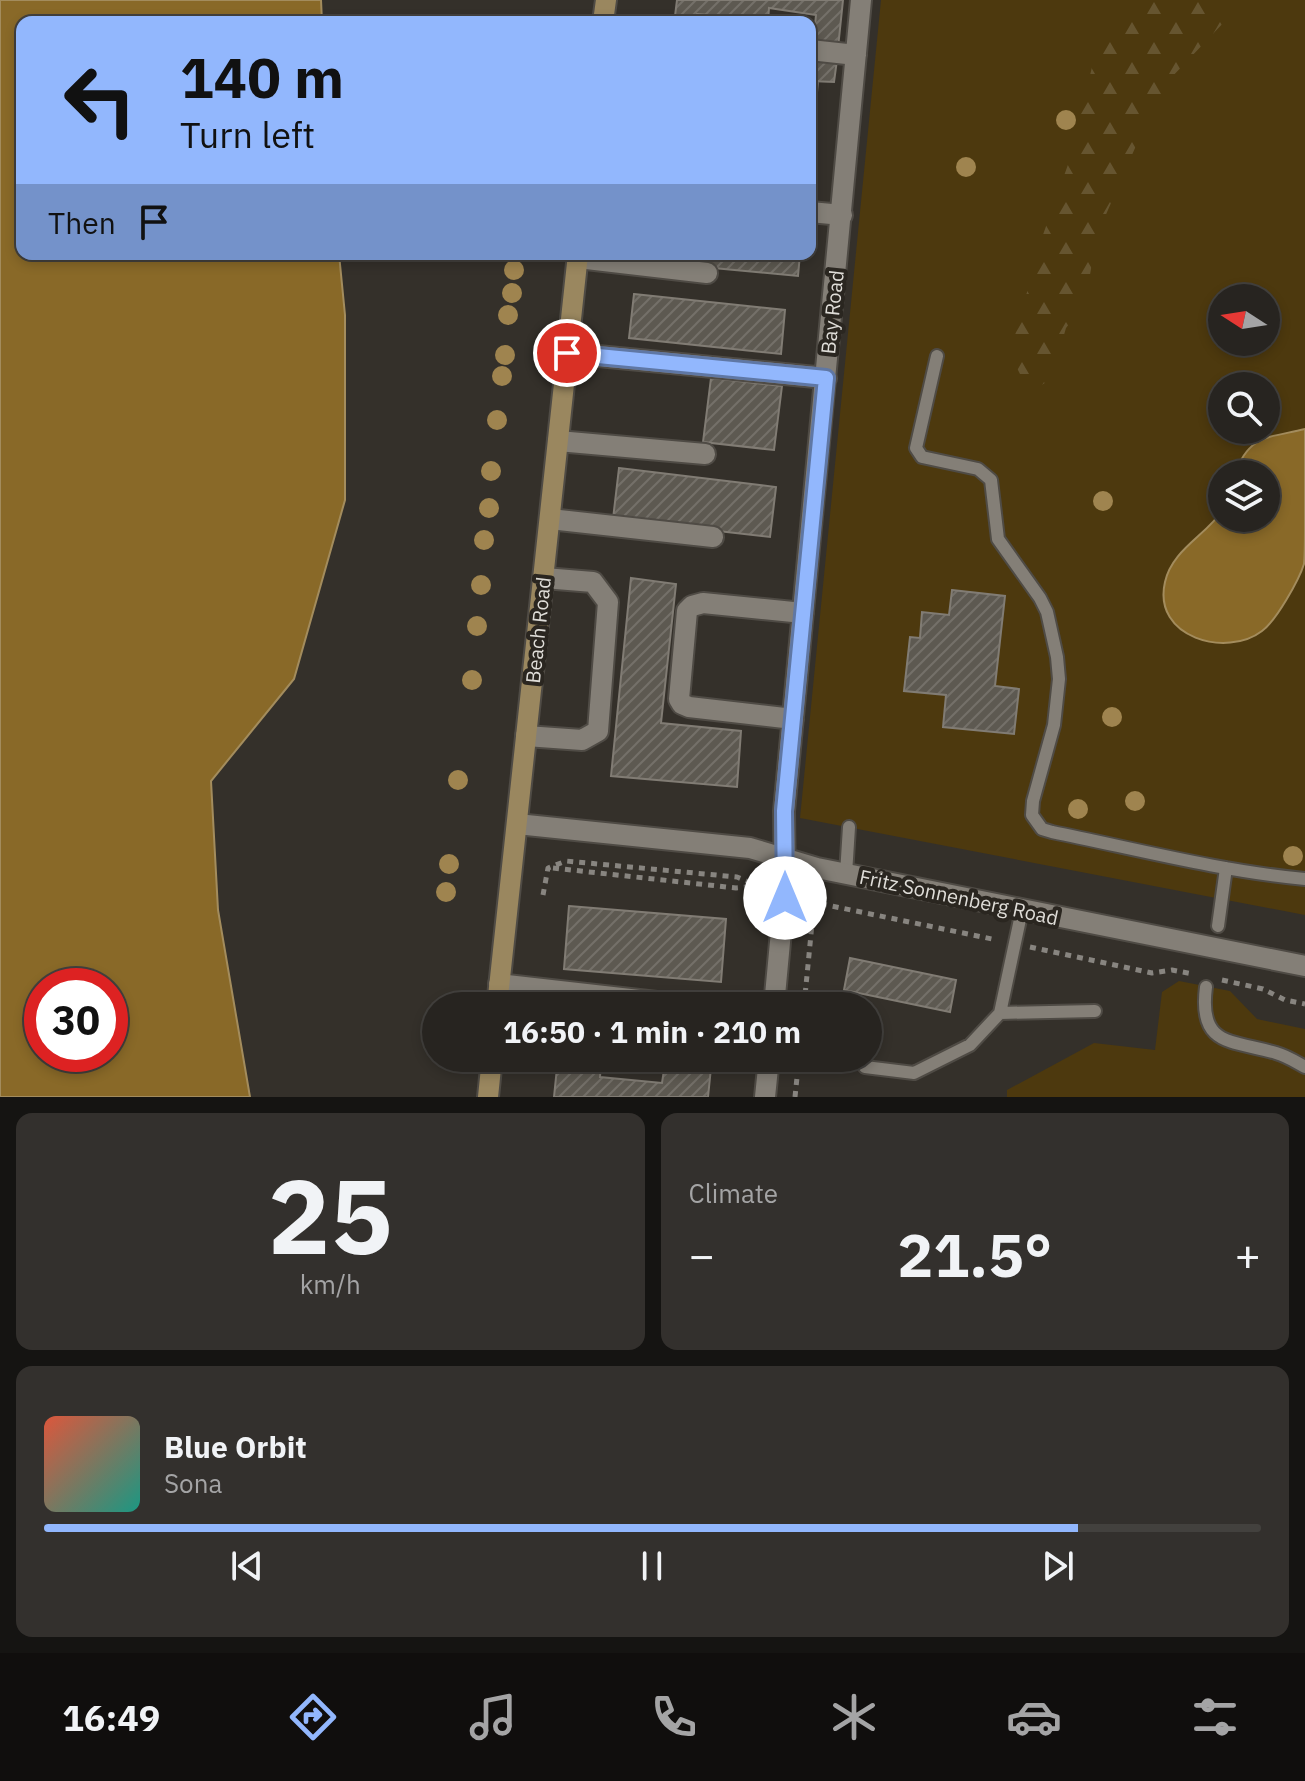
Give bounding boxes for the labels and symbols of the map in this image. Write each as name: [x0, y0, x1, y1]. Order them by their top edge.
street label: Bay Road: [814, 269, 850, 355]
north arrow: [1208, 284, 1280, 356]
pin: [533, 319, 601, 387]
street label: Beach Road: [519, 575, 557, 685]
position arrow: [743, 856, 827, 940]
street label: Fritz Sonnenberg Road: [857, 863, 1061, 931]
speed limit sign: 30: [24, 968, 128, 1072]

